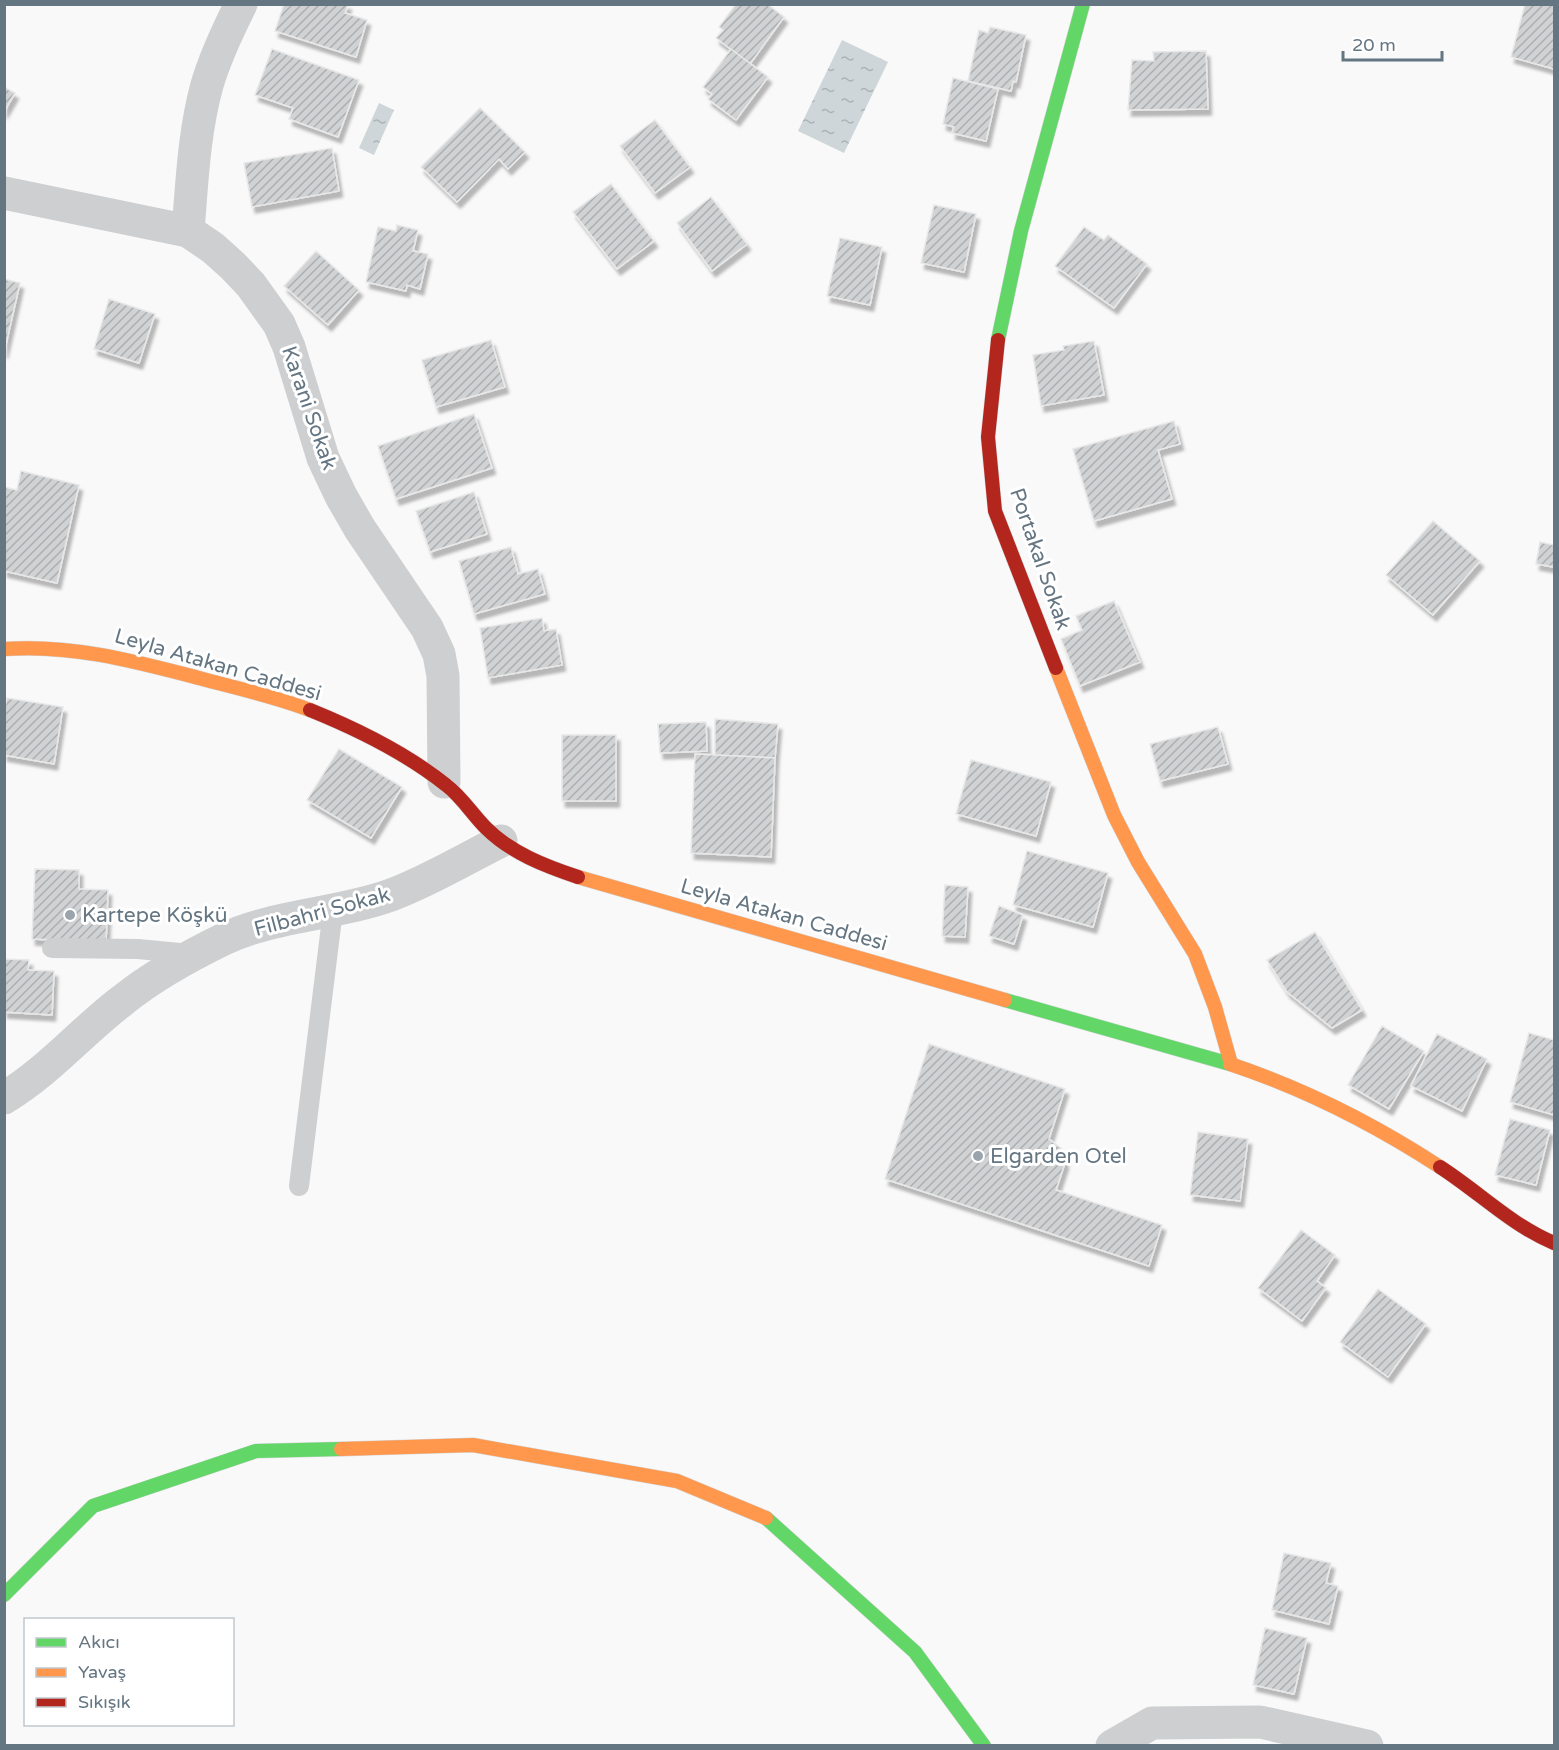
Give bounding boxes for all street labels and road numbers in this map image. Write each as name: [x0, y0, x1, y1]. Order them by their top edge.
street label: Karani Sokak: [276, 343, 342, 473]
street label: Portakal Sokak: [1004, 485, 1076, 633]
street label: Leyla Atakan Caddesi: [112, 623, 324, 707]
street label: Leyla Atakan Caddesi: [678, 873, 890, 957]
street label: Filbahri Sokak: [251, 882, 393, 942]

